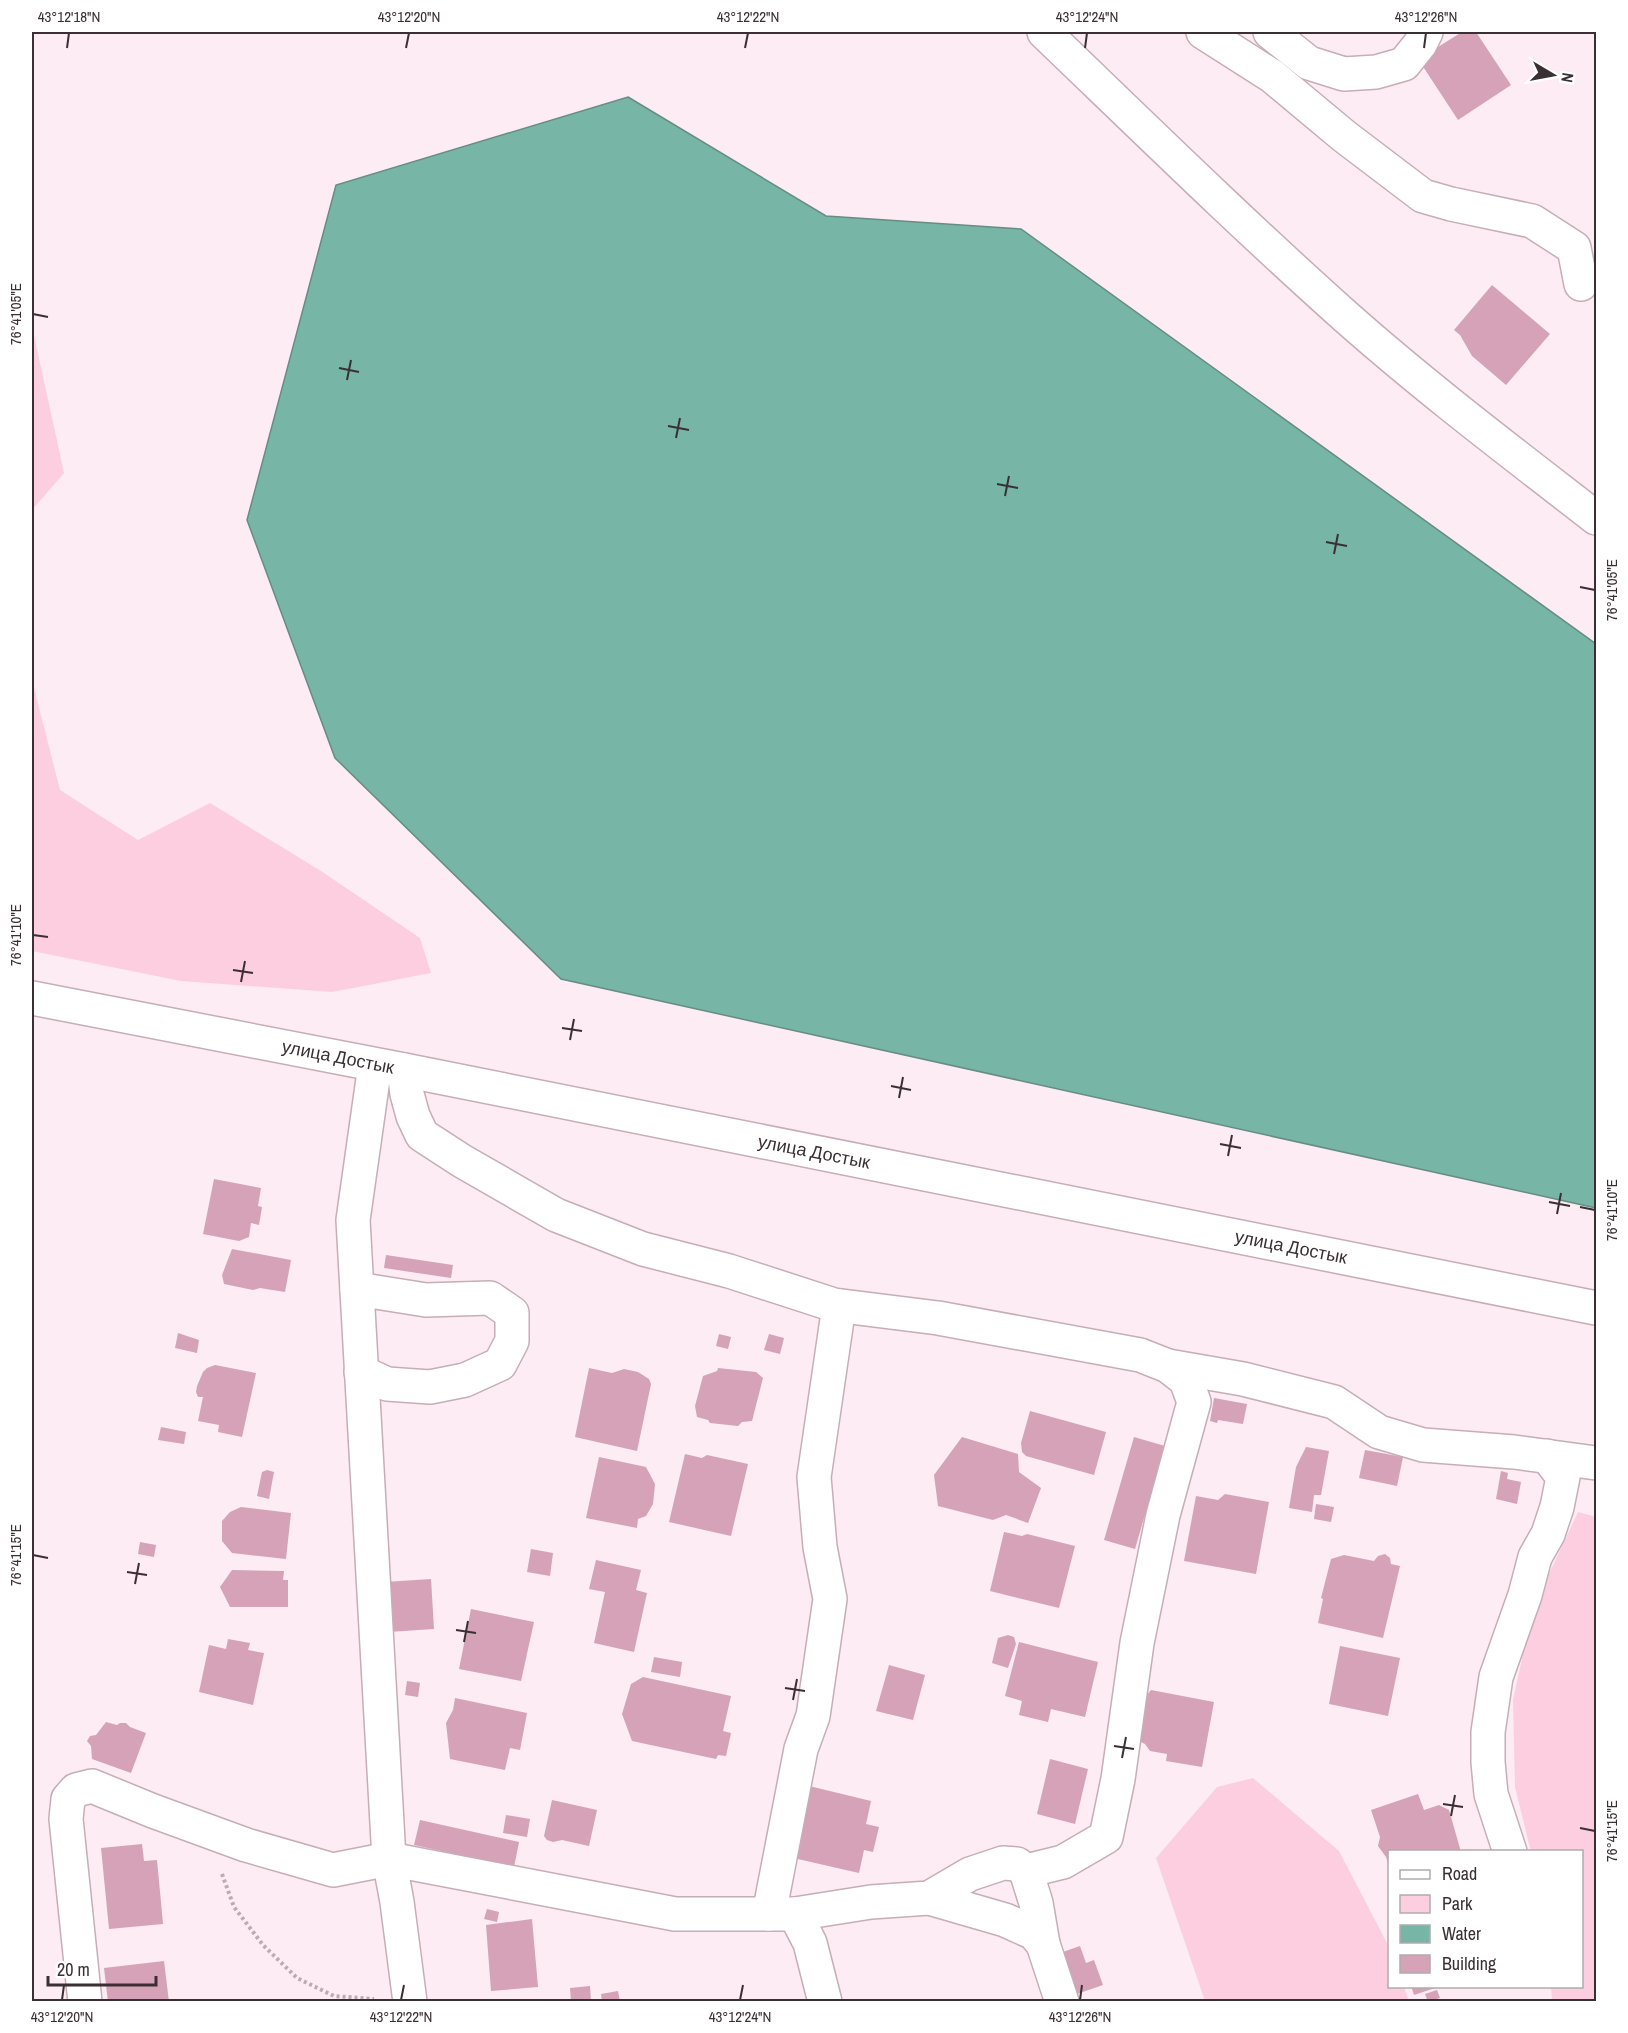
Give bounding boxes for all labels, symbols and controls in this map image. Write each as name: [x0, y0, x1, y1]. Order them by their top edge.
text: 43°12'18"N: [38, 6, 100, 27]
text: 43°12'20"N: [378, 6, 440, 27]
text: 43°12'22"N: [717, 6, 779, 27]
text: 43°12'24"N: [1056, 6, 1118, 27]
text: 43°12'26"N: [1395, 6, 1457, 27]
north arrow: [1523, 45, 1583, 105]
text: N: [1556, 71, 1579, 84]
text: 76°41'05"E: [5, 283, 26, 345]
text: 76°41'05"E: [1601, 559, 1622, 621]
text: 76°41'10"E: [5, 904, 26, 966]
street label: улица Достык: [280, 1033, 397, 1080]
street label: улица Достык: [756, 1128, 873, 1175]
text: 76°41'10"E: [1601, 1179, 1622, 1241]
street label: улица Достык: [1233, 1223, 1350, 1270]
text: 76°41'15"E: [5, 1524, 26, 1586]
text: 76°41'15"E: [1601, 1800, 1622, 1862]
legend: [1388, 1850, 1583, 1988]
text: Road: [1442, 1861, 1477, 1886]
text: Park: [1442, 1891, 1473, 1916]
text: Water: [1442, 1921, 1481, 1946]
scale bar: [48, 1949, 156, 1987]
text: Building: [1442, 1951, 1497, 1976]
text: 20 m: [57, 1957, 90, 1982]
text: 43°12'20"N: [31, 2006, 93, 2027]
text: 43°12'22"N: [370, 2006, 432, 2027]
text: 43°12'24"N: [709, 2006, 771, 2027]
text: 43°12'26"N: [1049, 2006, 1111, 2027]

